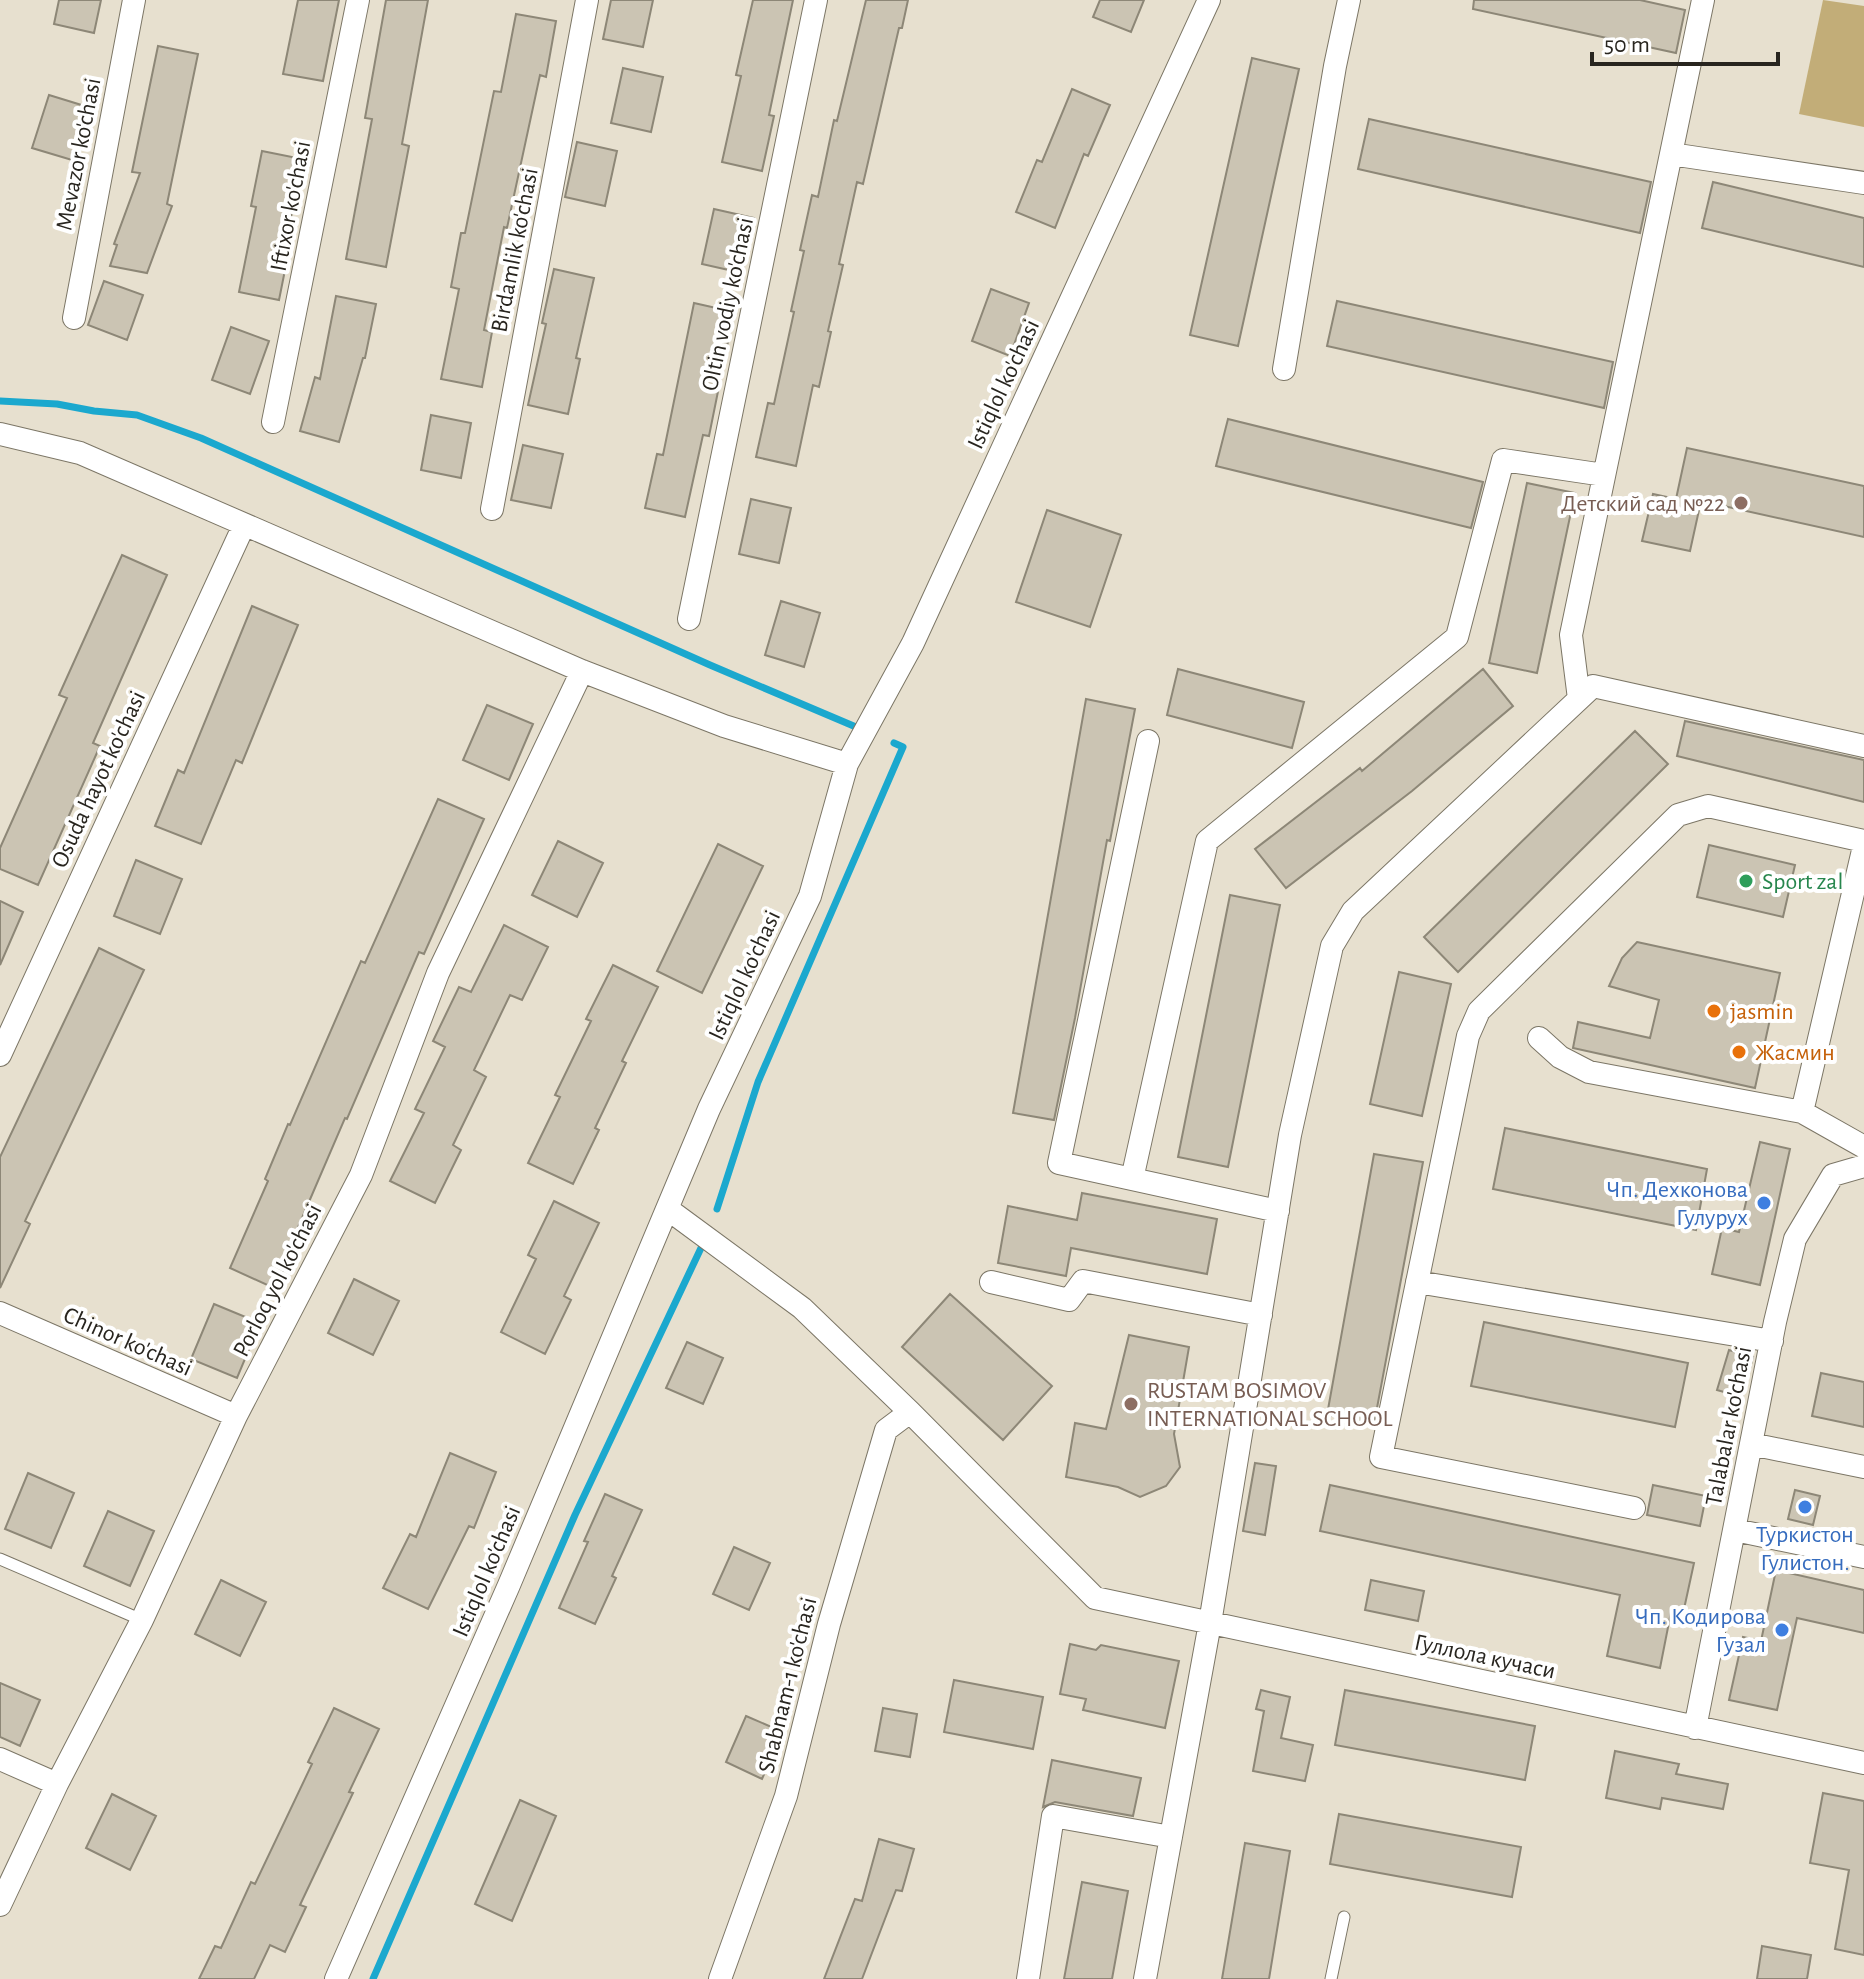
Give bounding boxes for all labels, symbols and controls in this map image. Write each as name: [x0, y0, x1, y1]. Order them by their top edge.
scale bar: [1592, 16, 1778, 66]
text: 50 m: [1604, 33, 1650, 57]
street label: Mevazor ko'chasi: [52, 76, 106, 232]
street label: Iftixor ko'chasi: [267, 139, 315, 273]
street label: Birdamlik ko'chasi: [487, 166, 543, 335]
street label: Oltin vodiy ko'chasi: [698, 215, 758, 393]
street label: Istiqlol ko'chasi: [963, 316, 1044, 453]
place label: Детский сад №22: [1561, 492, 1725, 516]
marker: Детский сад №22: [1732, 494, 1750, 512]
street label: Osuda hayot ko'chasi: [47, 687, 150, 872]
place label: Sport zal: [1762, 870, 1843, 894]
marker: Sport zal: [1737, 872, 1755, 890]
street label: Istiqlol ko'chasi: [704, 907, 785, 1044]
place label: jasmin: [1730, 1000, 1794, 1024]
marker: jasmin: [1705, 1002, 1723, 1020]
place label: Жасмин: [1755, 1041, 1835, 1065]
marker: Жасмин: [1730, 1043, 1748, 1061]
place label: Чп. Дехконова Гулурух: [1607, 1178, 1748, 1230]
marker: Чп. Дехконова Гулурух: [1755, 1194, 1773, 1212]
street label: Porloq yol ko'chasi: [229, 1200, 327, 1361]
street label: Chinor ko'chasi: [60, 1303, 196, 1381]
street label: Talabalar ko'chasi: [1702, 1344, 1756, 1508]
place label: RUSTAM BOSIMOV INTERNATIONAL SCHOOL: [1147, 1379, 1393, 1431]
marker: RUSTAM BOSIMOV INTERNATIONAL SCHOOL: [1122, 1395, 1140, 1413]
marker: Туркистон Гулистон.: [1796, 1498, 1814, 1516]
street label: Istiqlol ko'chasi: [449, 1502, 525, 1640]
place label: Туркистон Гулистон.: [1756, 1523, 1854, 1575]
street label: Shabnam-1 ko'chasi: [755, 1595, 821, 1776]
place label: Чп. Кодирова Гузал: [1635, 1605, 1766, 1657]
marker: Чп. Кодирова Гузал: [1773, 1621, 1791, 1639]
street label: Гуллола кучаси: [1412, 1630, 1558, 1684]

